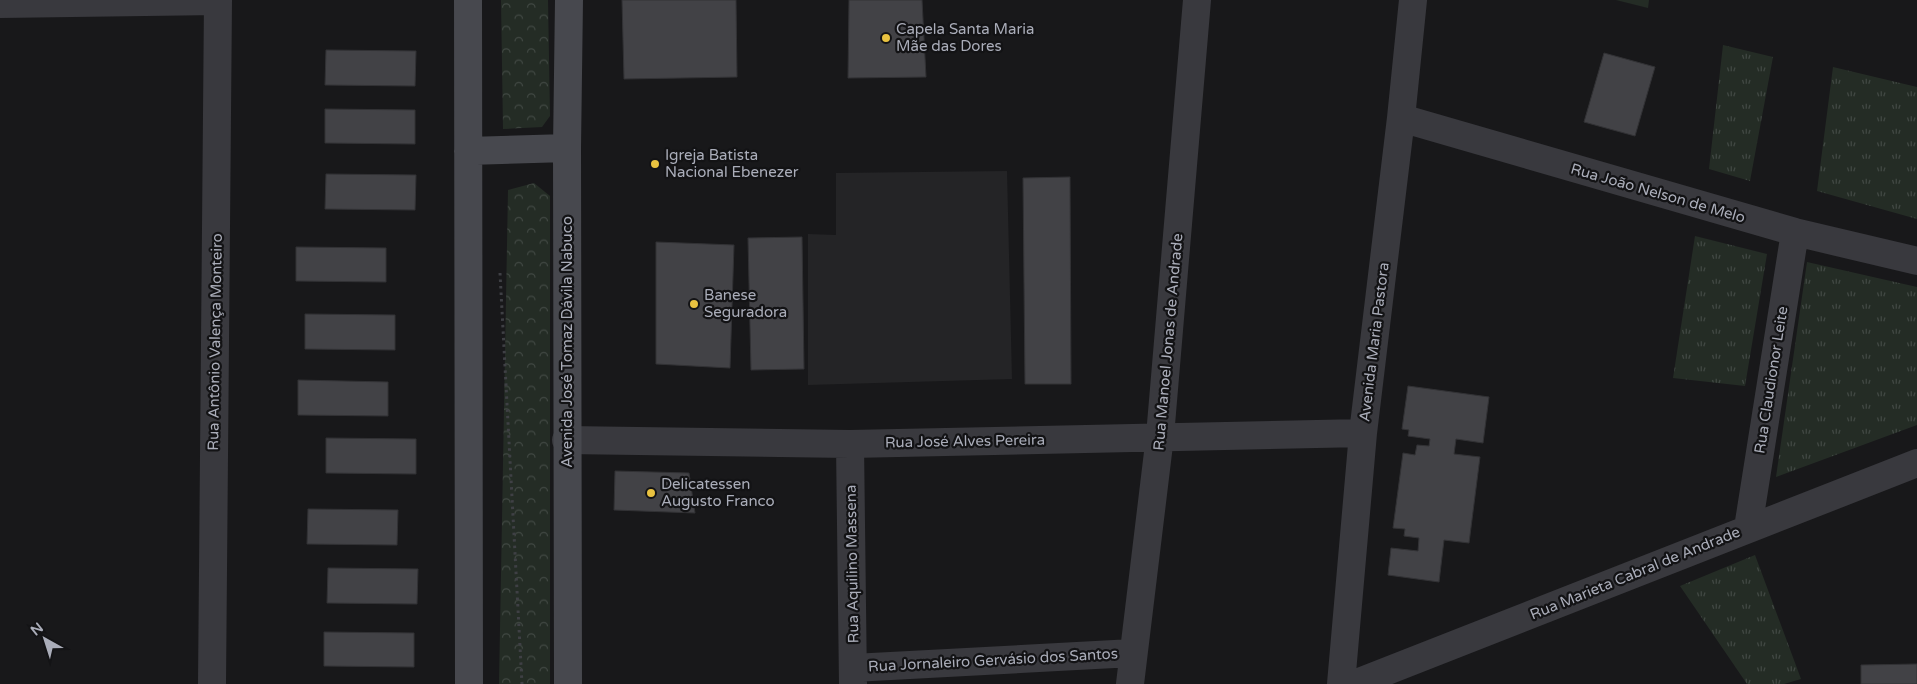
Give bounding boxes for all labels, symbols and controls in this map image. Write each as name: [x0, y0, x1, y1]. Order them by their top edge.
place label: Capela Santa Maria Mãe das Dores: [896, 20, 1034, 55]
marker: Capela Santa Maria Mãe das Dores: [880, 32, 892, 44]
place label: Igreja Batista Nacional Ebenezer: [665, 146, 799, 181]
marker: Igreja Batista Nacional Ebenezer: [649, 158, 661, 170]
street label: Rua João Nelson de Melo: [1569, 159, 1747, 227]
street label: Avenida José Tomaz Dávila Nabuco: [558, 216, 576, 468]
street label: Rua Antônio Valença Monteiro: [204, 233, 226, 451]
street label: Rua Manoel Jonas de Andrade: [1150, 233, 1186, 451]
street label: Avenida Maria Pastora: [1355, 261, 1393, 423]
place label: Banese Seguradora: [704, 286, 787, 321]
marker: Banese Seguradora: [688, 298, 700, 310]
street label: Rua Claudionor Leite: [1750, 305, 1792, 455]
street label: Rua José Alves Pereira: [885, 431, 1045, 451]
place label: Delicatessen Augusto Franco: [661, 475, 775, 510]
street label: Rua Aquilino Massena: [842, 485, 862, 643]
marker: Delicatessen Augusto Franco: [645, 487, 657, 499]
street label: Rua Marieta Cabral de Andrade: [1527, 523, 1743, 623]
north arrow: [20, 614, 70, 664]
text: N: [27, 619, 47, 639]
street label: Rua Jornaleiro Gervásio dos Santos: [868, 644, 1118, 676]

